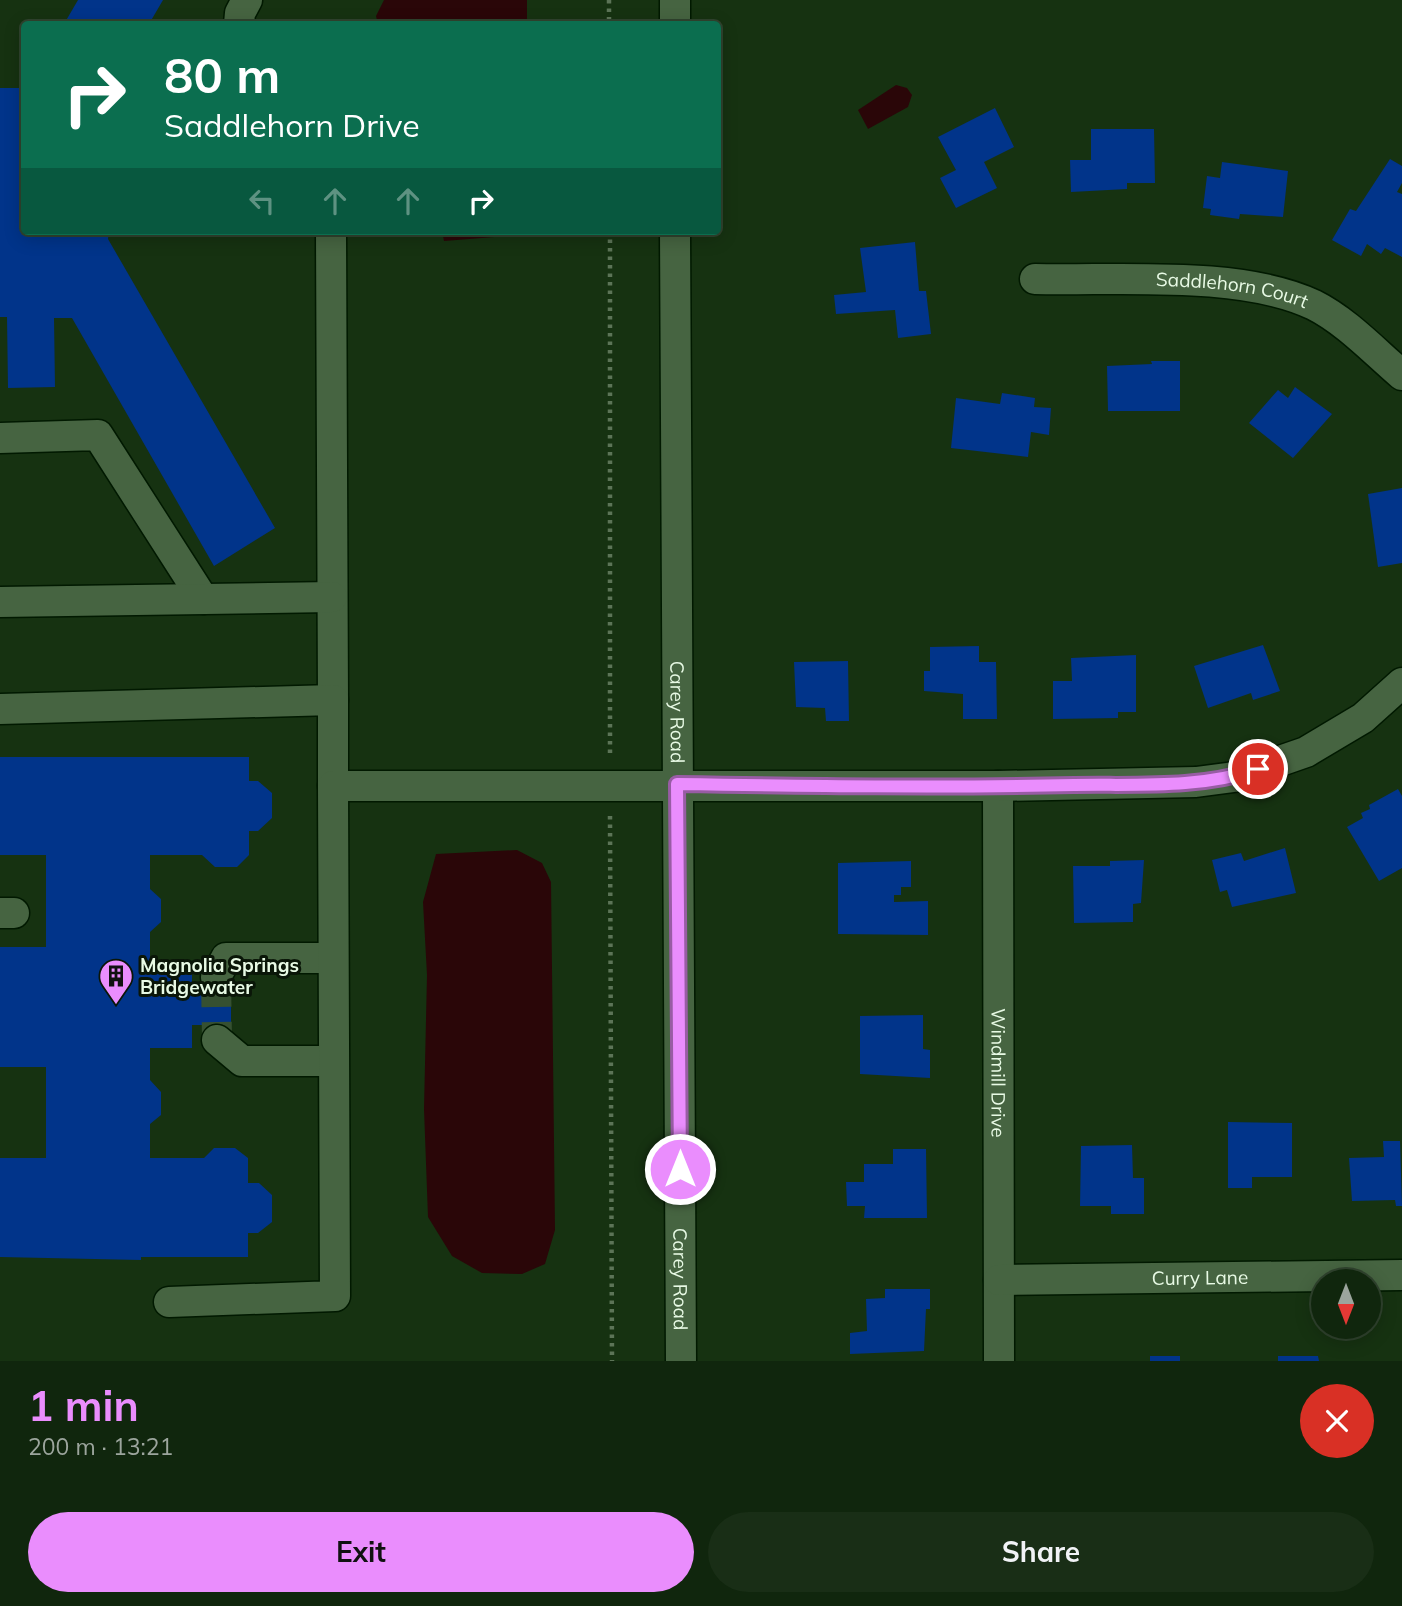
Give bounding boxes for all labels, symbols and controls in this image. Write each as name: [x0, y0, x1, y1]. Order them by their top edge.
text: 80 m: [164, 44, 280, 105]
icon: right: [49, 49, 140, 140]
text: Saddlehorn Drive: [164, 105, 420, 145]
icon: left: [243, 182, 281, 220]
icon: ahead: [316, 182, 354, 220]
icon: ahead: [389, 182, 427, 220]
icon: right: [462, 182, 500, 220]
street label: Saddlehorn Court: [1156, 267, 1312, 313]
street label: Carey Road: [665, 661, 690, 763]
pin: [1228, 739, 1288, 799]
icon: arrive: [1239, 750, 1277, 788]
place label: Magnolia Springs Bridgewater: [140, 953, 299, 999]
building icon: Magnolia Springs Bridgewater: [97, 957, 135, 1006]
street label: Windmill Drive: [986, 1008, 1011, 1138]
position arrow: [643, 1132, 717, 1206]
street label: Carey Road: [668, 1228, 693, 1330]
street label: Curry Lane: [1152, 1265, 1248, 1290]
north arrow: [1311, 1269, 1381, 1339]
map controls: [1311, 1269, 1381, 1339]
text: 1 min: [28, 1379, 139, 1432]
button: close: [1300, 1384, 1374, 1458]
text: 200 m · 13:21: [28, 1432, 173, 1461]
button: Exit: [28, 1512, 694, 1592]
button: Share: [708, 1512, 1374, 1592]

